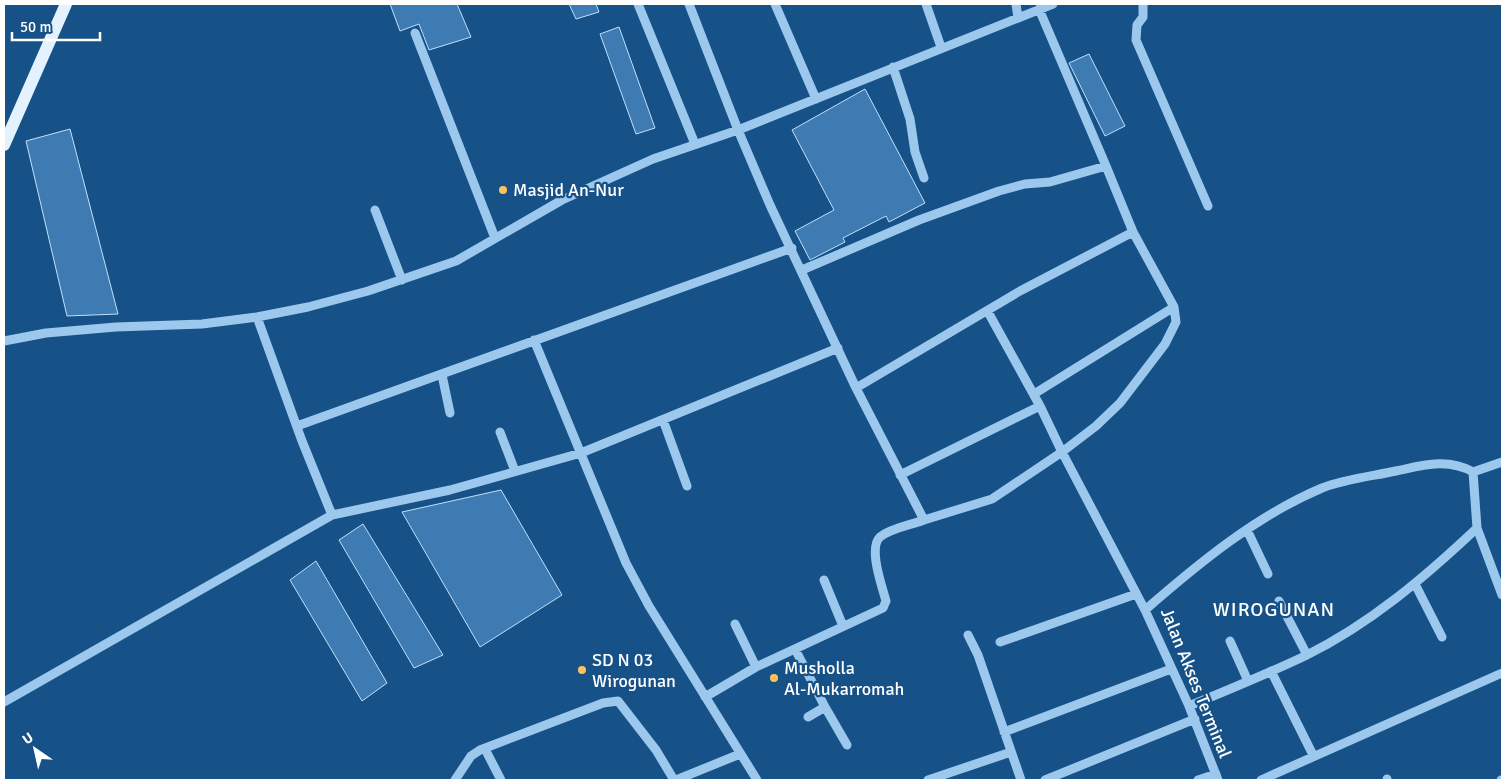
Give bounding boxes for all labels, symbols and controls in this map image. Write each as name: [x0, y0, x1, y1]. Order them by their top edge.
scale bar: [12, 10, 100, 42]
text: 50 m: [20, 18, 51, 36]
place label: Masjid An-Nur: [513, 179, 624, 201]
marker: Masjid An-Nur: [497, 184, 509, 196]
district label: WIROGUNAN: [1213, 597, 1335, 622]
street label: Jalan Akses Terminal: [1156, 605, 1236, 761]
place label: SD N 03 Wirogunan: [592, 649, 676, 692]
place label: Musholla Al-Mukarromah: [784, 657, 904, 700]
marker: SD N 03 Wirogunan: [576, 664, 588, 676]
marker: Musholla Al-Mukarromah: [768, 672, 780, 684]
north arrow: [10, 724, 60, 774]
text: U: [19, 729, 37, 748]

